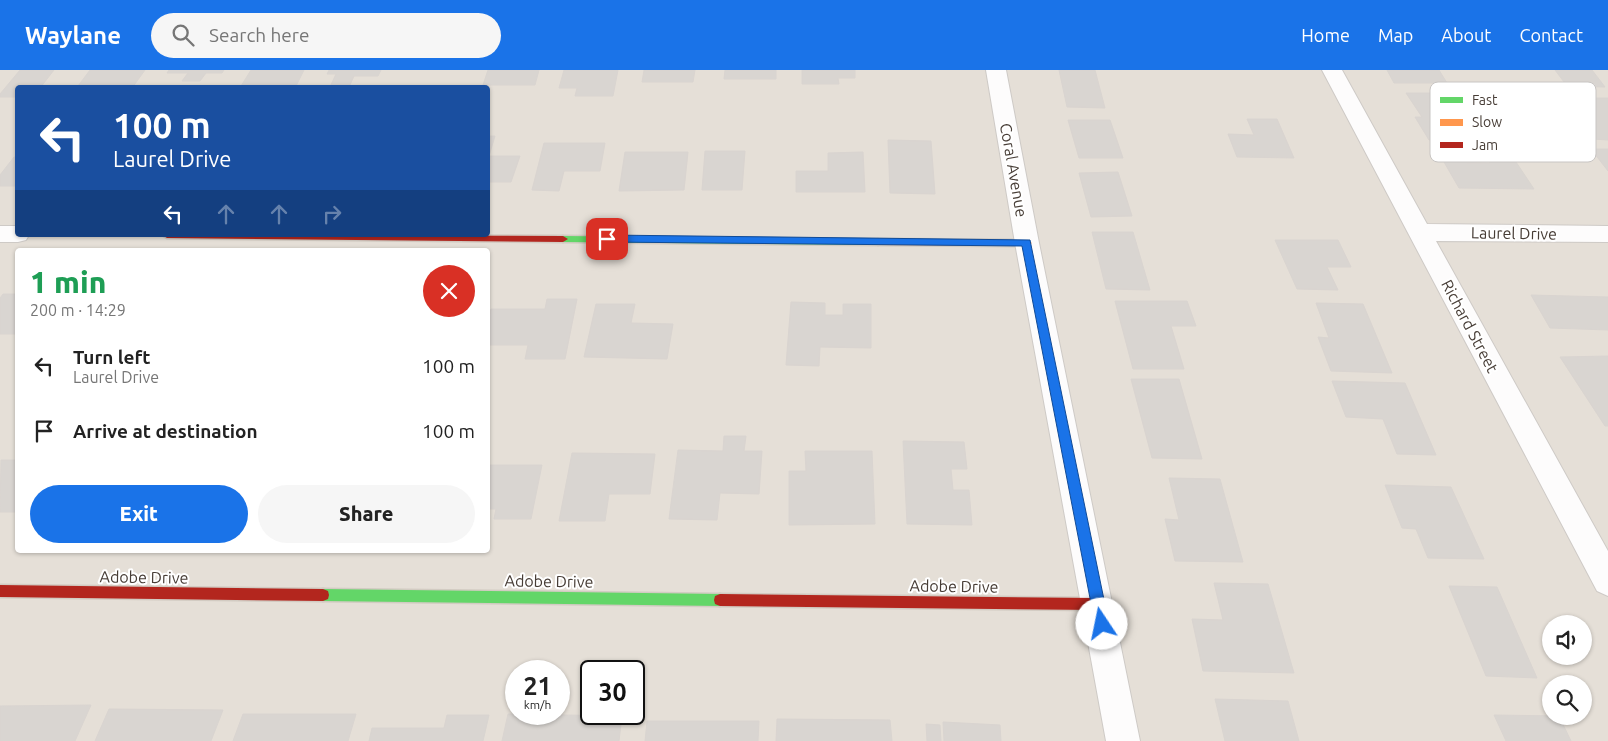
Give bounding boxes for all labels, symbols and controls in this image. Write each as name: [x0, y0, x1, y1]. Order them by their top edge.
search box: [151, 13, 501, 58]
icon: search: [169, 21, 197, 49]
text: Waylane: [25, 22, 121, 49]
text: Search here: [209, 24, 309, 46]
text: Home: [1301, 25, 1350, 45]
text: Map: [1378, 25, 1413, 45]
text: About: [1441, 25, 1491, 45]
text: Contact: [1519, 25, 1583, 45]
legend: [1430, 82, 1596, 162]
text: Fast: [1472, 92, 1498, 108]
icon: left: [30, 105, 95, 170]
text: 100 m: [113, 105, 211, 145]
text: Slow: [1472, 114, 1502, 130]
street label: Coral Avenue: [997, 122, 1031, 218]
text: Jam: [1472, 137, 1498, 153]
text: Laurel Drive: [113, 146, 231, 171]
icon: left: [159, 200, 187, 228]
icon: ahead: [212, 200, 240, 228]
icon: ahead: [265, 200, 293, 228]
icon: right: [318, 200, 346, 228]
pin: [586, 218, 628, 260]
street label: Laurel Drive: [1471, 223, 1557, 243]
icon: arrive: [593, 225, 621, 253]
text: 1 min: [30, 265, 106, 299]
button: close: [423, 265, 475, 317]
street label: Richard Street: [1438, 277, 1502, 376]
text: 200 m · 14:29: [30, 301, 126, 319]
text: Turn left: [73, 346, 151, 368]
icon: left: [30, 352, 58, 380]
text: 100 m: [422, 355, 475, 377]
text: Laurel Drive: [73, 368, 159, 386]
icon: arrive: [30, 417, 58, 445]
text: Arrive at destination: [73, 420, 258, 442]
text: 100 m: [422, 420, 475, 442]
button: Exit: [30, 485, 248, 543]
button: Share: [258, 485, 475, 543]
street label: Adobe Drive: [99, 567, 189, 587]
street label: Adobe Drive: [504, 571, 594, 591]
street label: Adobe Drive: [909, 576, 999, 596]
position arrow: [1075, 597, 1127, 649]
map controls: [1542, 615, 1592, 725]
button: sound: [1542, 615, 1592, 665]
speed limit sign: 30: [580, 660, 645, 725]
text: 21: [523, 672, 552, 700]
button: search: [1542, 675, 1592, 725]
text: km/h: [524, 698, 551, 711]

